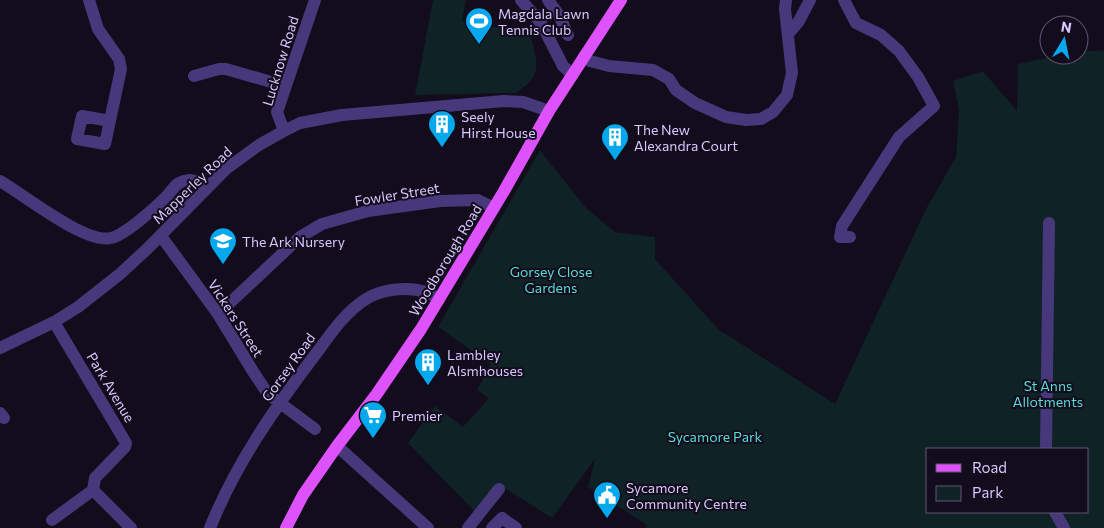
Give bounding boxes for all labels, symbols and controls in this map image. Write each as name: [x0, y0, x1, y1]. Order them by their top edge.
place label: Magdala Lawn Tennis Club: [498, 5, 589, 38]
sports icon: Magdala Lawn Tennis Club: [464, 6, 494, 45]
street label: Lucknow Road: [258, 14, 302, 108]
north arrow: [1039, 15, 1089, 65]
text: N: [1060, 17, 1073, 36]
place label: Seely Hirst House: [461, 108, 536, 141]
building icon: Seely Hirst House: [427, 109, 457, 148]
place label: The New Alexandra Court: [634, 121, 738, 154]
building icon: The New Alexandra Court: [600, 122, 630, 161]
street label: Mapperley Road: [149, 143, 235, 227]
street label: Fowler Street: [353, 179, 441, 209]
street label: Woodborough Road: [405, 201, 485, 319]
school or university icon: The Ark Nursery: [208, 226, 238, 265]
place label: The Ark Nursery: [242, 233, 345, 250]
park label: Gorsey Close Gardens: [510, 263, 592, 296]
street label: Vickers Street: [205, 276, 267, 360]
street label: Gorsey Road: [258, 330, 318, 404]
place label: Lambley Alsmhouses: [447, 346, 523, 379]
building icon: Lambley Alsmhouses: [413, 347, 443, 386]
street label: Park Avenue: [83, 349, 139, 425]
park label: St Anns Allotments: [1013, 377, 1083, 410]
supermarket icon: Premier: [358, 400, 388, 439]
place label: Premier: [392, 407, 443, 424]
park label: Sycamore Park: [668, 428, 763, 445]
legend: [926, 448, 1089, 513]
text: Road: [972, 458, 1007, 476]
place label: Sycamore Community Centre: [626, 479, 747, 512]
public building icon: Sycamore Community Centre: [592, 480, 622, 519]
text: Park: [972, 483, 1003, 501]

